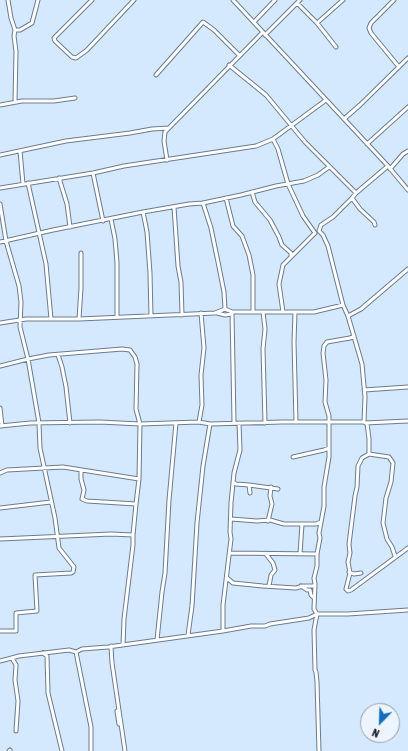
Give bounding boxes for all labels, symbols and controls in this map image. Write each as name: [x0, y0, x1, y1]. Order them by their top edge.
north arrow: [360, 703, 400, 743]
text: N: [370, 726, 381, 740]

